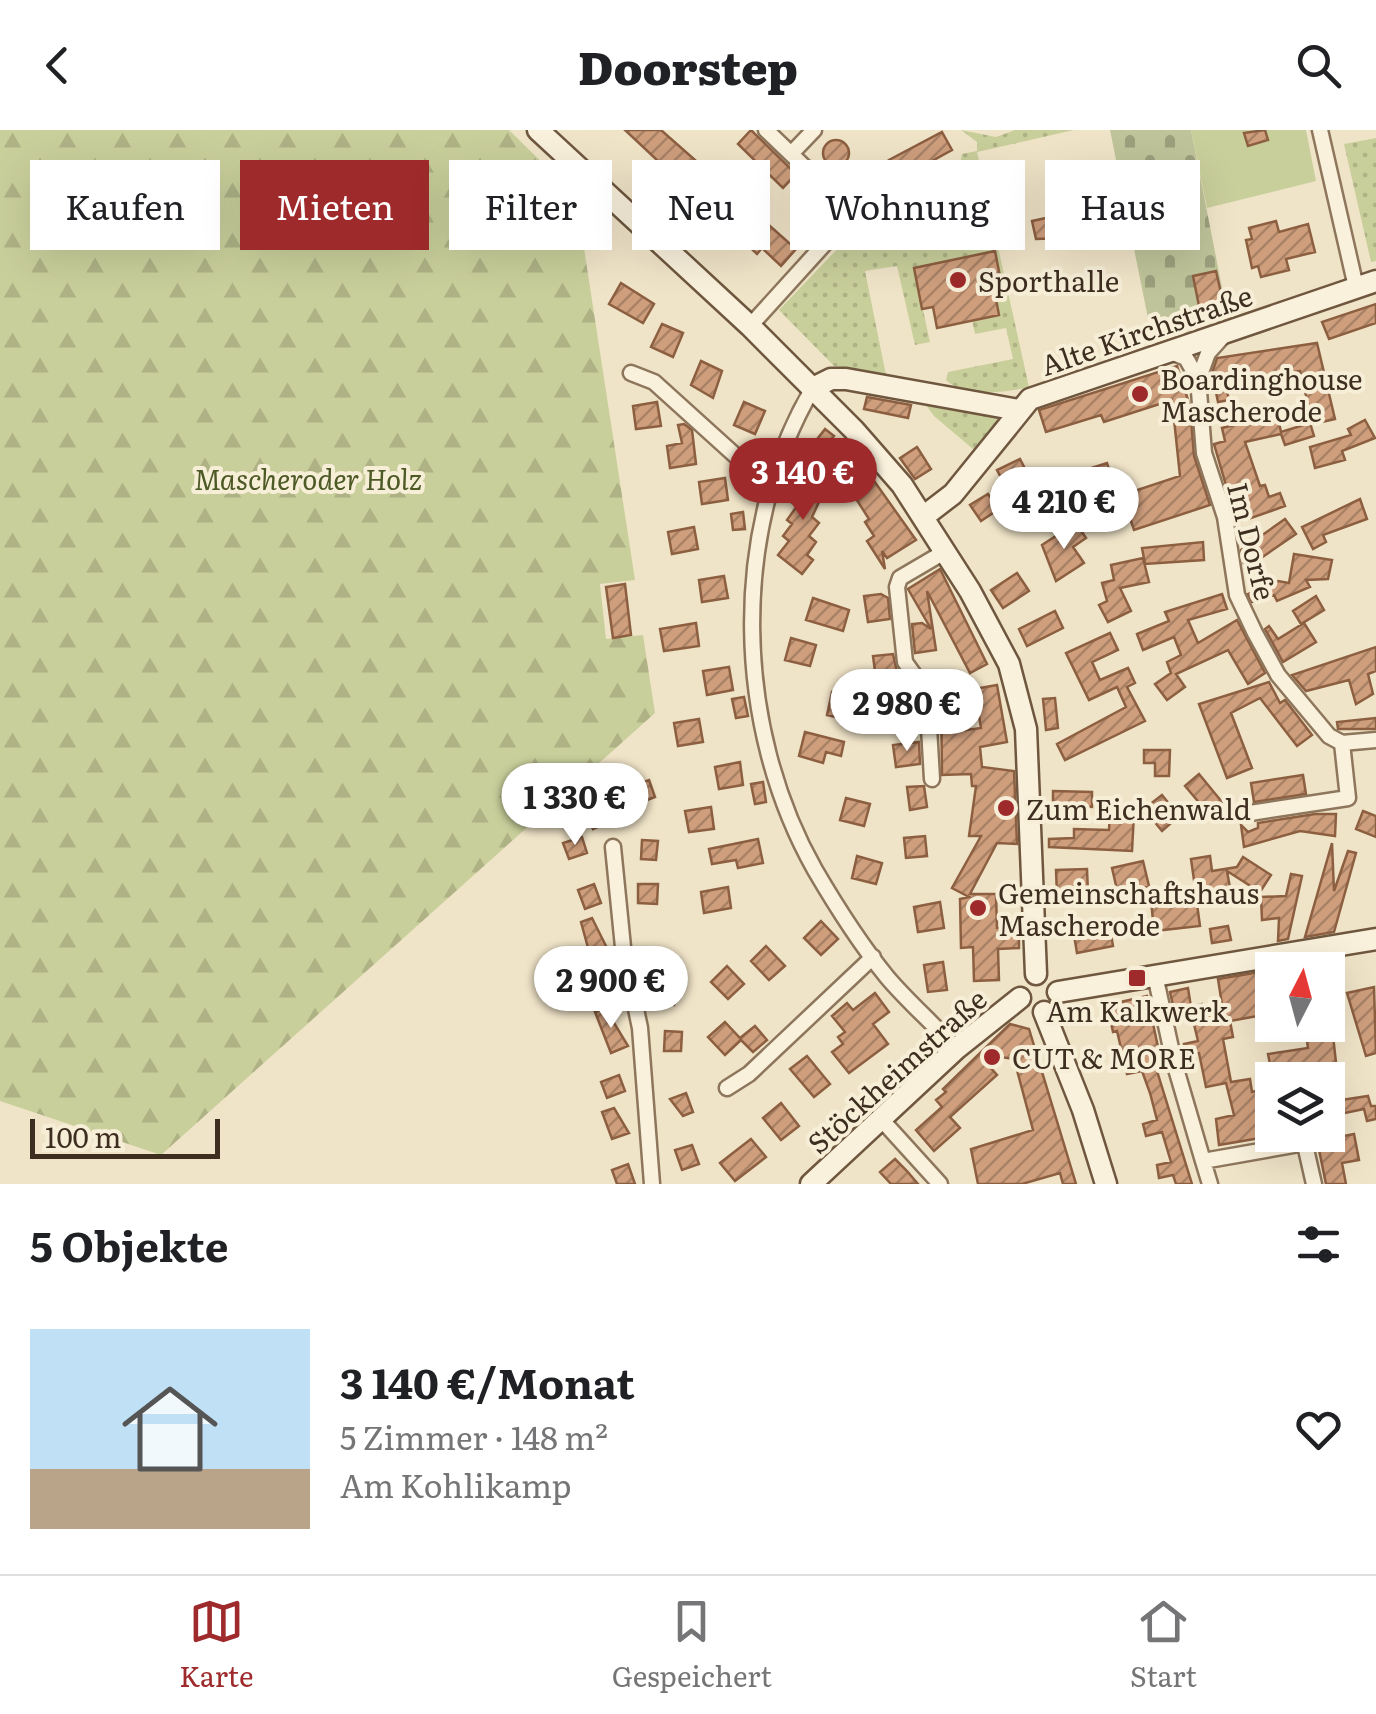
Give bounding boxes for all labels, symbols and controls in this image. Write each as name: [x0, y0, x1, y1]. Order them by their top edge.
text: Doorstep: [578, 32, 798, 99]
icon: back: [30, 38, 85, 93]
icon: search: [1291, 38, 1346, 93]
chip: Kaufen: [30, 160, 220, 250]
chip: Mieten: [240, 160, 429, 250]
chip: Filter: [449, 160, 612, 250]
chip: Neu: [632, 160, 770, 250]
chip: Wohnung: [790, 160, 1025, 250]
chip: Haus: [1045, 160, 1200, 250]
place label: Sporthalle: [978, 259, 1119, 301]
marker: Sporthalle: [947, 269, 969, 291]
street label: Alte Kirchstraße: [1035, 273, 1257, 385]
place label: Boardinghouse Mascherode: [1160, 357, 1363, 431]
marker: Boardinghouse Mascherode: [1129, 383, 1151, 405]
pin: 3 140 €: [711, 438, 895, 523]
text: 3 140 €: [751, 446, 855, 494]
park label: Mascheroder Holz: [194, 457, 422, 499]
pin: 4 210 €: [972, 467, 1156, 552]
text: 4 210 €: [1012, 475, 1116, 523]
street label: Im Dorfe: [1218, 478, 1288, 604]
pin: 2 980 €: [815, 669, 999, 754]
text: 2 980 €: [852, 677, 962, 725]
pin: 1 330 €: [483, 763, 667, 848]
text: 1 330 €: [523, 771, 627, 819]
place label: Zum Eichenwald: [1026, 787, 1251, 829]
marker: Zum Eichenwald: [995, 797, 1017, 819]
place label: Gemeinschaftshaus Mascherode: [998, 871, 1259, 945]
marker: Gemeinschaftshaus Mascherode: [967, 897, 989, 919]
pin: 2 900 €: [519, 946, 703, 1031]
north arrow: [1255, 952, 1345, 1042]
map controls: [1255, 952, 1345, 1152]
text: 2 900 €: [556, 954, 666, 1002]
marker: Am Kalkwerk: [1126, 967, 1148, 989]
street label: Stöckheimstraße: [797, 978, 995, 1162]
place label: Am Kalkwerk: [1046, 989, 1229, 1031]
place label: CUT & MORE: [1012, 1036, 1196, 1078]
marker: CUT & MORE: [981, 1046, 1003, 1068]
button: layers: [1255, 1062, 1345, 1152]
scale bar: [30, 1114, 220, 1158]
text: 100 m: [45, 1115, 122, 1157]
text: 5 Objekte: [30, 1213, 228, 1275]
icon: filters: [1291, 1217, 1346, 1272]
text: 3 140 €/Monat: [340, 1350, 635, 1412]
icon: home: [110, 1369, 230, 1489]
icon: heart: [1291, 1402, 1346, 1457]
text: 5 Zimmer · 148 m²: [340, 1412, 608, 1460]
text: Am Kohlikamp: [340, 1460, 572, 1508]
tab: Karte: [179, 1594, 254, 1696]
tab: Gespeichert: [612, 1594, 772, 1696]
tab: Start: [1130, 1594, 1197, 1696]

